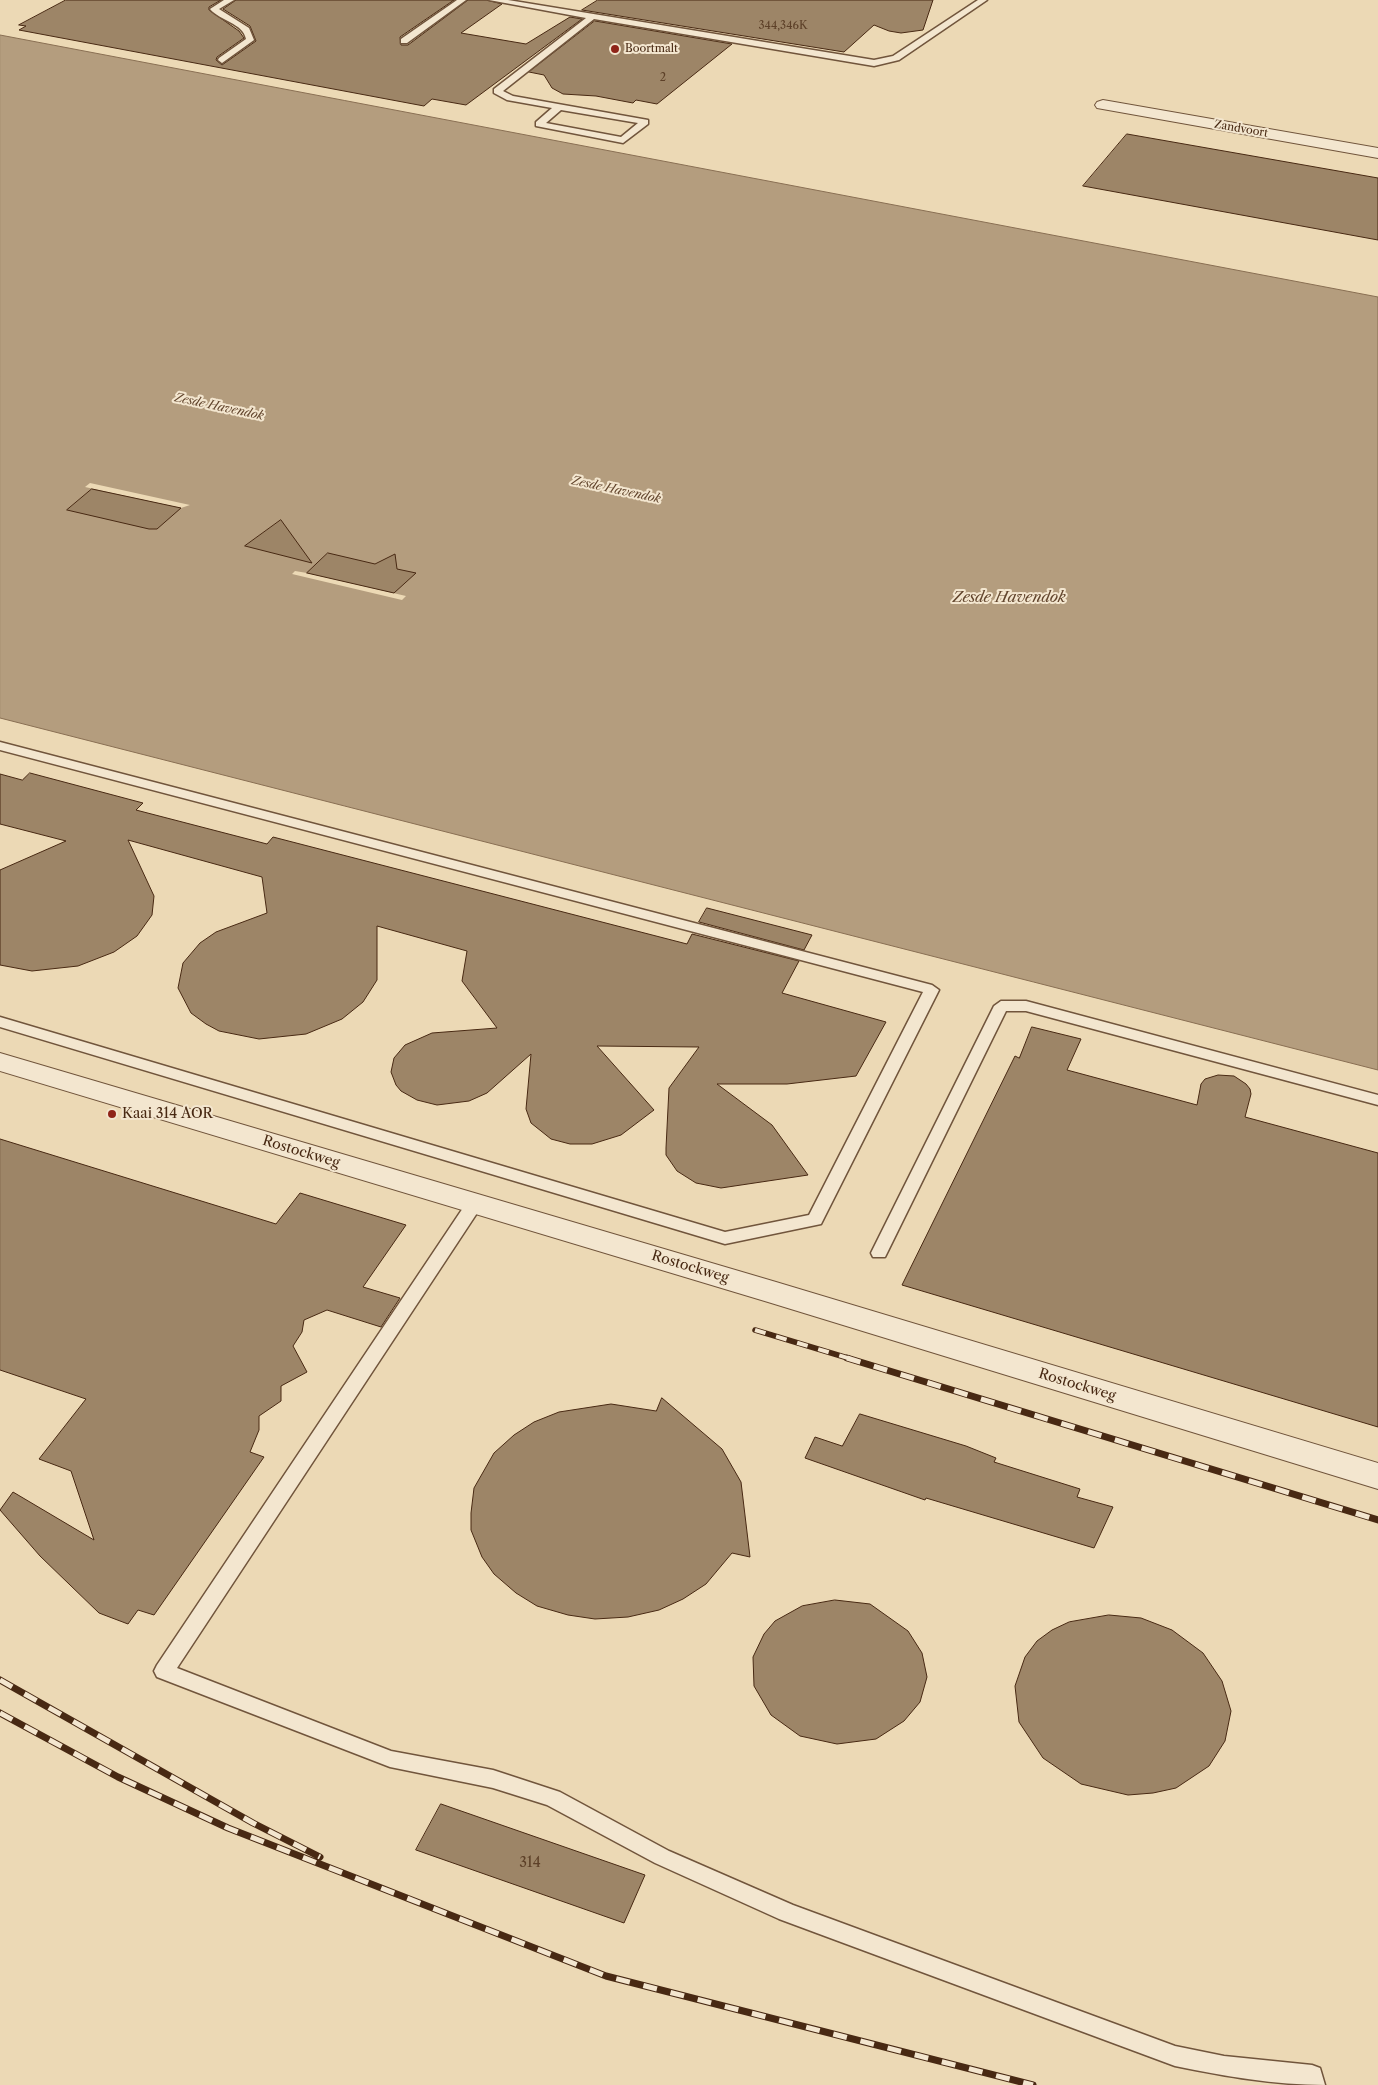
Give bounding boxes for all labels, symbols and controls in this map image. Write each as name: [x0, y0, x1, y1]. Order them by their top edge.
house number: 344,346K: [758, 19, 808, 33]
place label: Boortmalt: [625, 42, 678, 56]
marker: Boortmalt: [609, 43, 621, 55]
house number: 2: [660, 71, 666, 85]
street label: Zandvoort: [1213, 118, 1269, 140]
water label: Zesde Havendok: [173, 391, 265, 423]
water label: Zesde Havendok: [570, 474, 662, 506]
water label: Zesde Havendok: [952, 589, 1066, 607]
place label: Kaai 314 AOR: [122, 1106, 213, 1122]
marker: Kaai 314 AOR: [106, 1108, 118, 1120]
street label: Rostockweg: [260, 1132, 342, 1172]
street label: Rostockweg: [649, 1247, 731, 1287]
street label: Rostockweg: [1036, 1365, 1118, 1405]
house number: 314: [519, 1855, 541, 1871]

